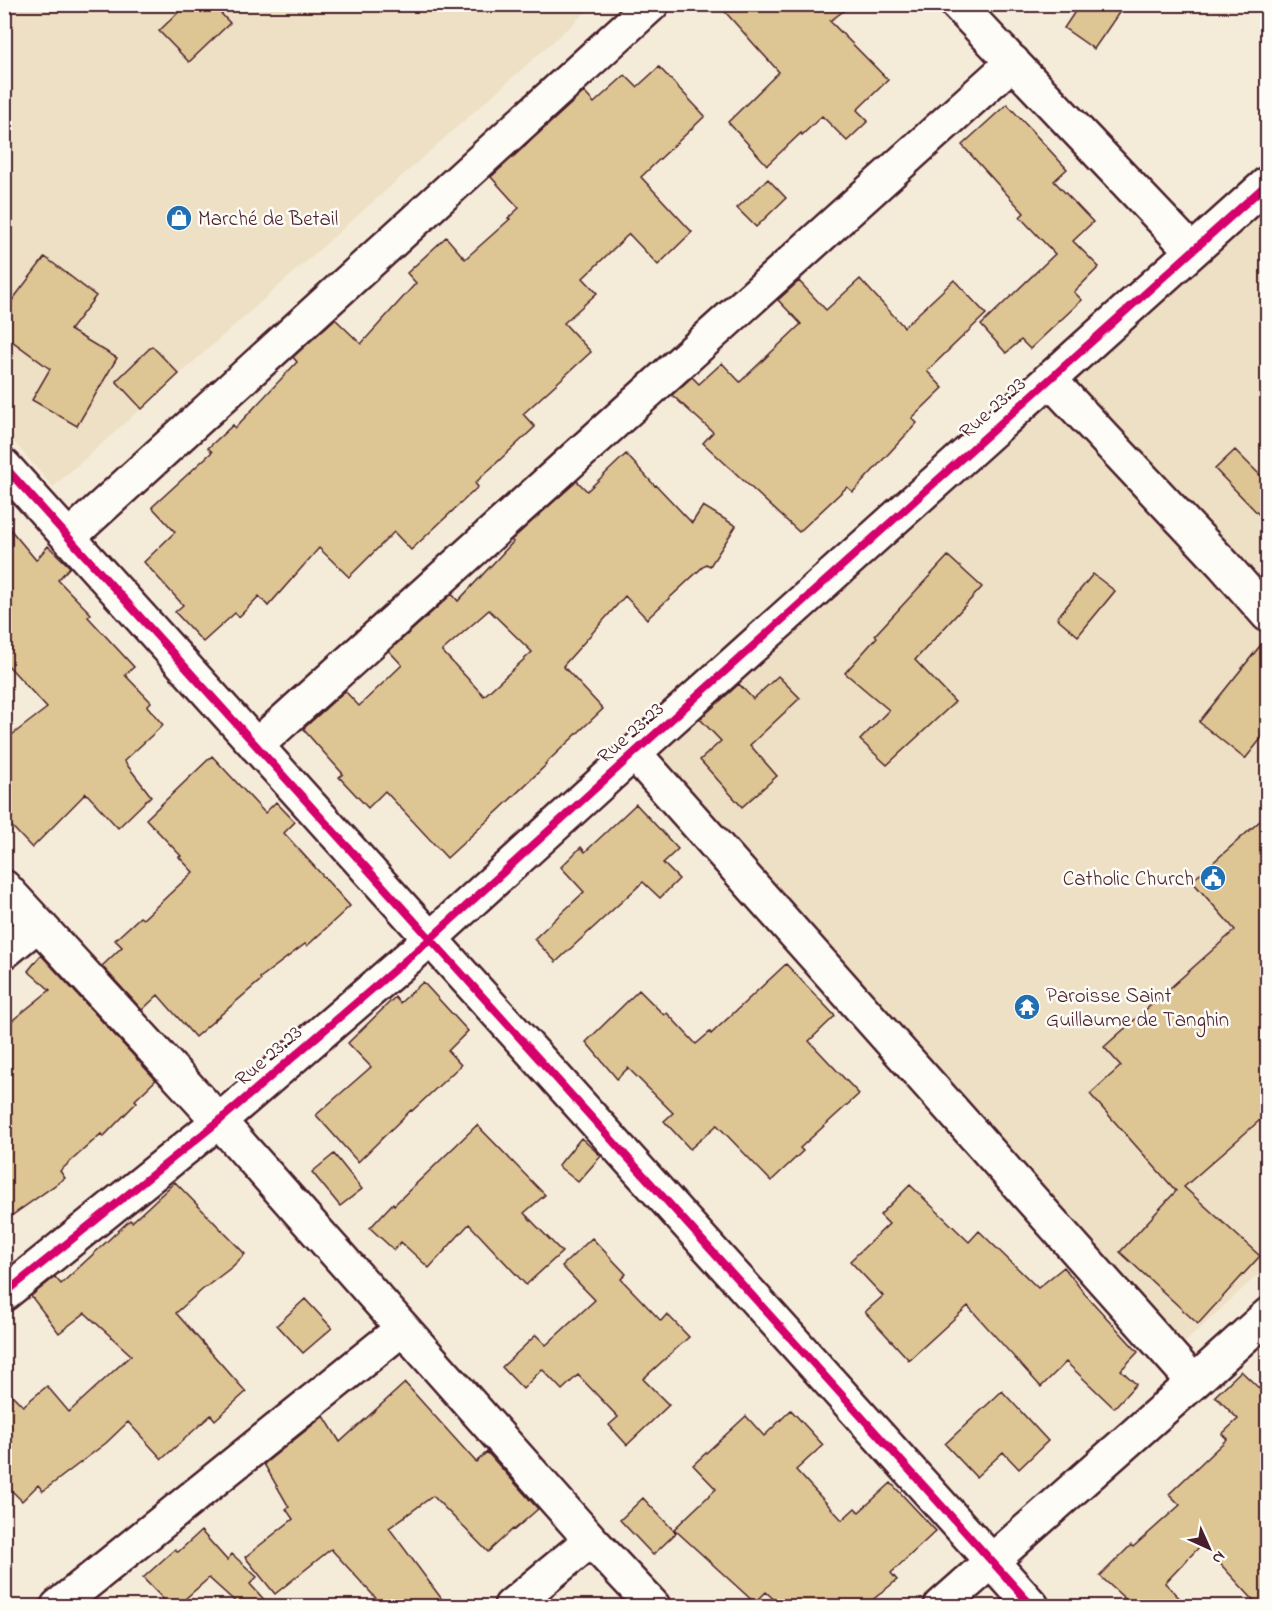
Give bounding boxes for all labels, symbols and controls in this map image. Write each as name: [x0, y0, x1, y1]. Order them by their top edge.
shop icon: Marché de Betail: [164, 203, 194, 233]
place label: Marché de Betail: [198, 205, 338, 235]
street label: Rue 23.23: [953, 370, 1033, 447]
street label: Rue 23.23: [591, 695, 671, 772]
public building icon: Catholic Church: [1198, 863, 1228, 893]
place label: Catholic Church: [1063, 865, 1194, 895]
place label: Paroisse Saint Guillaume de Tanghin: [1046, 982, 1229, 1038]
temple icon: Paroisse Saint Guillaume de Tanghin: [1012, 992, 1042, 1022]
street label: Rue 23.23: [229, 1019, 310, 1094]
north arrow: [1179, 1518, 1239, 1578]
text: N: [1206, 1545, 1231, 1570]

